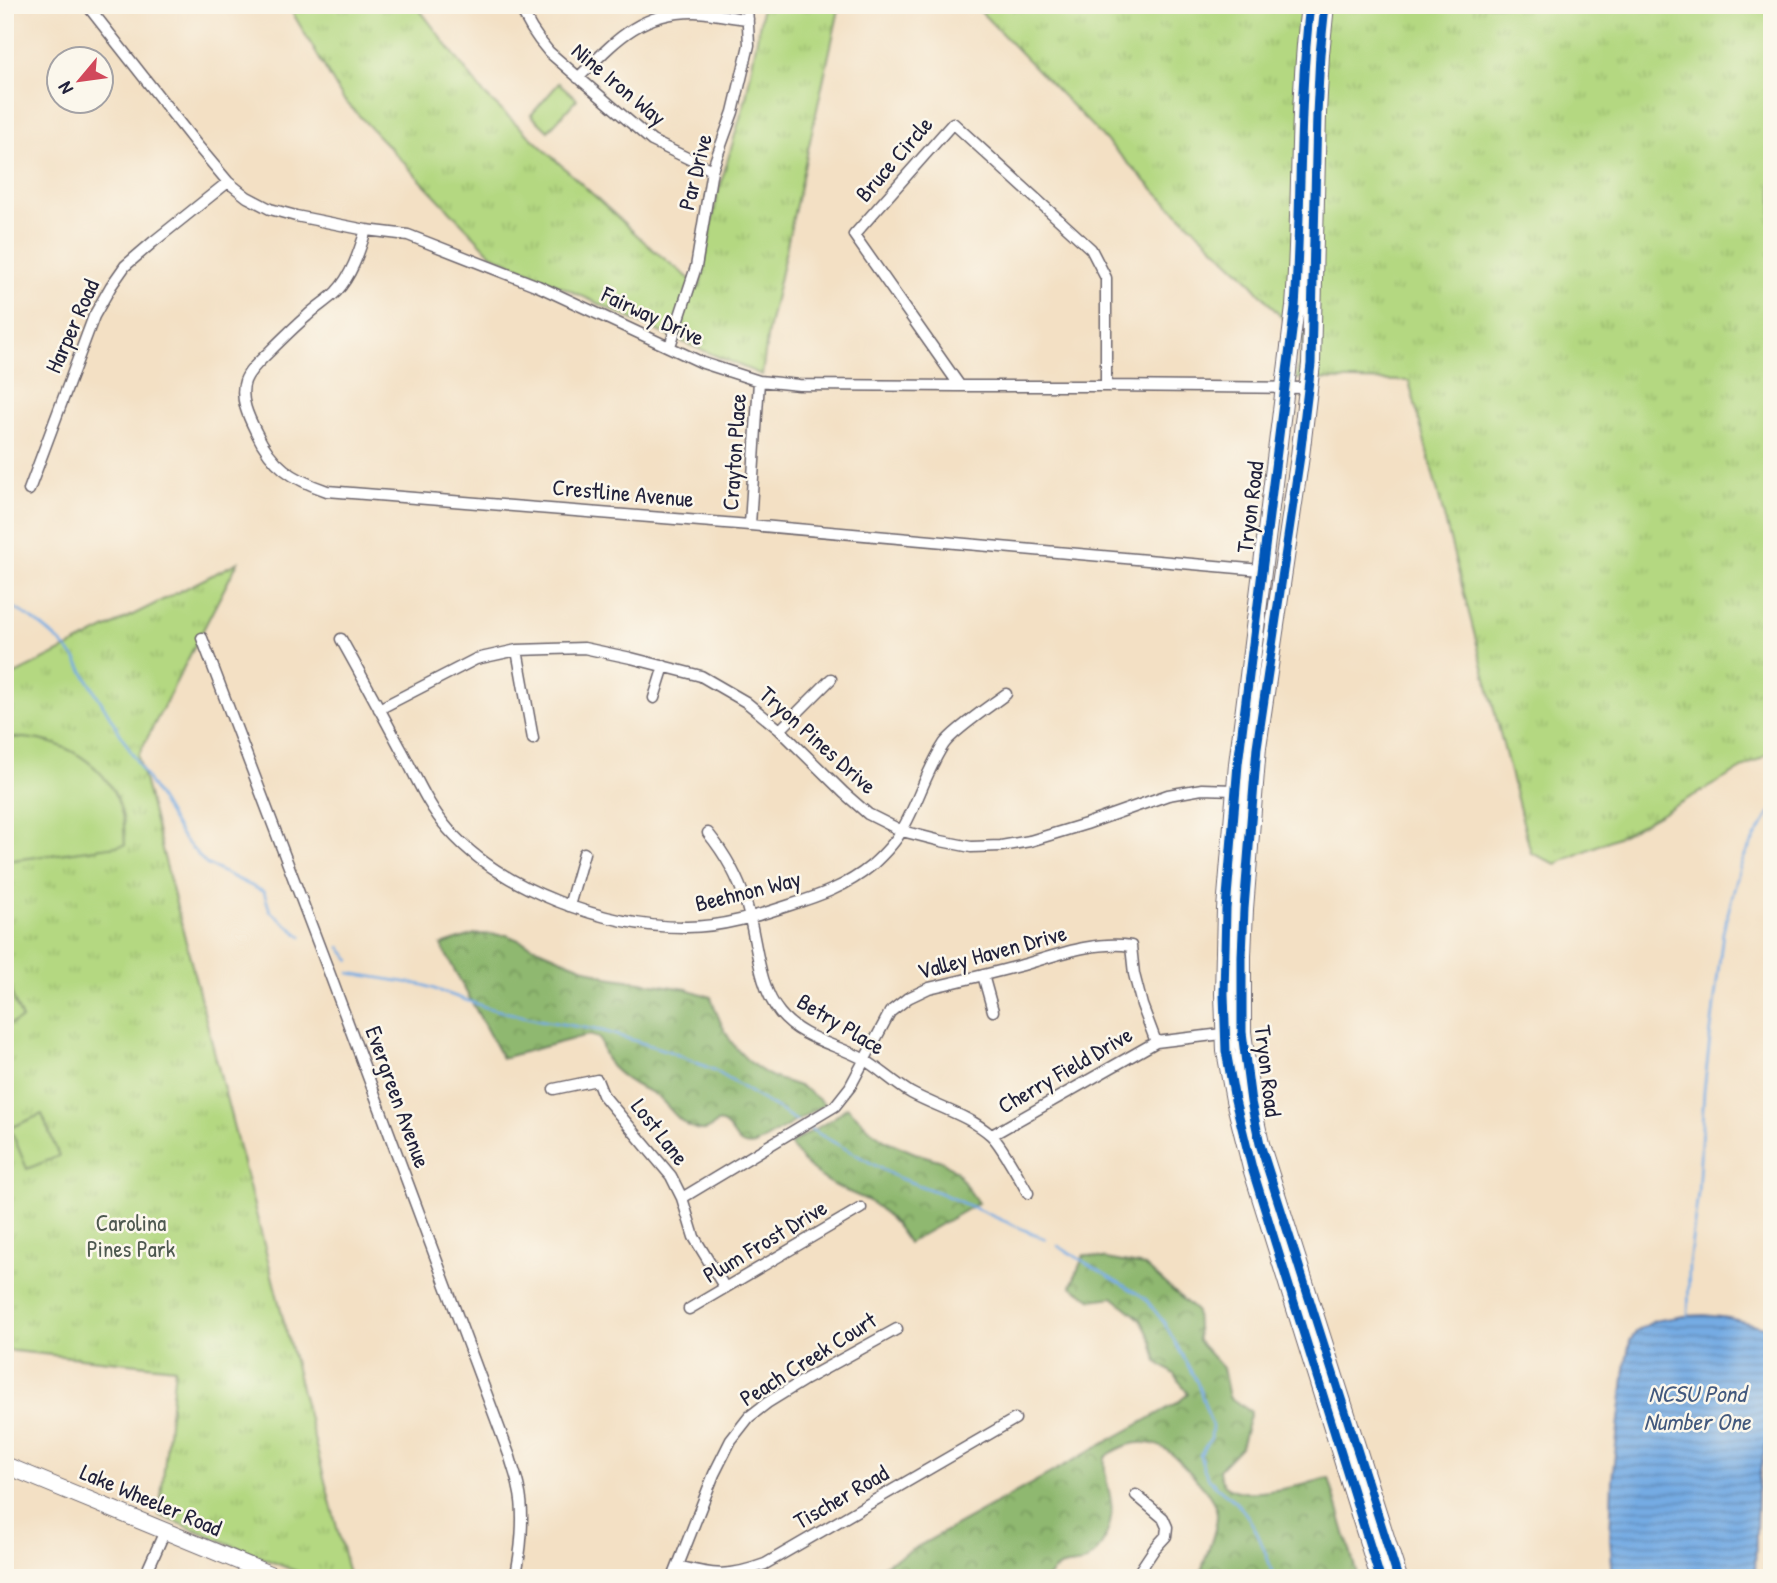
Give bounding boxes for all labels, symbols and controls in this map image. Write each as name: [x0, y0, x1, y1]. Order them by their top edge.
street label: Nine Iron Way: [566, 35, 673, 132]
north arrow: [46, 46, 116, 116]
text: N: [51, 78, 79, 99]
street label: Bruce Circle: [848, 109, 939, 208]
street label: Par Drive: [670, 131, 719, 213]
street label: Harper Road: [37, 274, 106, 378]
street label: Fairway Drive: [596, 278, 709, 353]
street label: Crayton Place: [714, 392, 753, 512]
street label: Tryon Road: [1229, 459, 1270, 554]
street label: Crestline Avenue: [551, 471, 695, 514]
street label: Tryon Pines Drive: [753, 679, 884, 800]
street label: Beehnon Way: [692, 862, 804, 919]
street label: Valley Haven Drive: [914, 917, 1070, 986]
street label: Betry Place: [792, 985, 891, 1062]
street label: Cherry Field Drive: [992, 1018, 1138, 1121]
street label: Evergreen Avenue: [358, 1022, 438, 1172]
street label: Tryon Road: [1248, 1023, 1289, 1119]
street label: Lost Lane: [624, 1092, 696, 1172]
street label: Plum Frost Drive: [697, 1191, 832, 1290]
park label: Carolina Pines Park: [87, 1207, 176, 1264]
street label: Peach Creek Court: [734, 1304, 883, 1413]
water label: NCSU Pond Number One: [1644, 1377, 1752, 1437]
street label: Lake Wheeler Road: [76, 1456, 227, 1543]
street label: Tischer Road: [788, 1457, 894, 1536]

